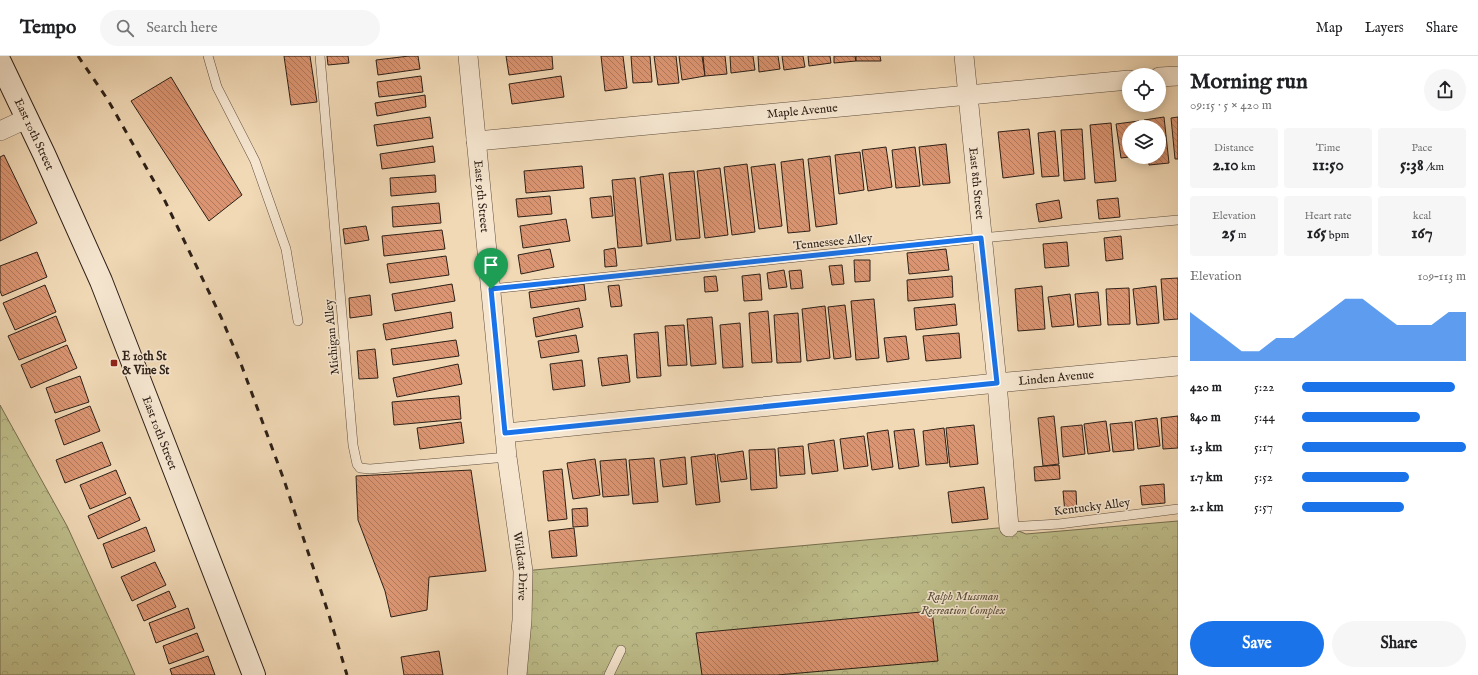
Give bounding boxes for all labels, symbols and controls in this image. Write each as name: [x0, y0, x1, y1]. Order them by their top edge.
search box: [100, 10, 380, 46]
text: Tempo: [20, 16, 76, 40]
icon: search: [114, 17, 136, 39]
text: Search here: [146, 18, 218, 37]
text: Map: [1316, 19, 1343, 37]
text: Layers: [1365, 19, 1404, 37]
text: Share: [1426, 19, 1458, 37]
map controls: [1122, 68, 1166, 164]
button: locate: [1122, 68, 1166, 112]
text: Morning run: [1190, 68, 1308, 96]
button: share: [1424, 69, 1466, 111]
street label: East 10th Street: [11, 96, 58, 173]
text: 09:15 · 5 × 420 m: [1190, 97, 1272, 114]
street label: Maple Avenue: [766, 100, 839, 121]
button: layers: [1122, 120, 1166, 164]
text: Distance: [1214, 141, 1254, 155]
text: Time: [1316, 141, 1340, 155]
text: Pace: [1412, 141, 1432, 155]
street label: East 8th Street: [966, 147, 988, 220]
text: 2.10: [1212, 155, 1239, 176]
text: 11:50: [1312, 155, 1344, 176]
text: 5:38: [1400, 155, 1424, 176]
street label: East 9th Street: [471, 159, 493, 233]
text: km: [1239, 160, 1256, 174]
text: /km: [1424, 160, 1444, 174]
text: Elevation: [1212, 209, 1256, 223]
text: Heart rate: [1305, 209, 1351, 223]
text: kcal: [1413, 209, 1431, 223]
text: 25: [1222, 223, 1236, 244]
text: 165: [1307, 223, 1326, 244]
text: 167: [1411, 223, 1433, 244]
text: m: [1236, 228, 1247, 242]
text: bpm: [1326, 228, 1349, 242]
street label: Tennessee Alley: [793, 230, 873, 254]
pin: [474, 248, 508, 289]
icon: arrive: [480, 254, 502, 276]
text: Elevation: [1190, 268, 1242, 285]
text: 109–113 m: [1417, 268, 1466, 285]
street label: Michigan Alley: [321, 298, 343, 375]
place label: E 10th St & Vine St: [122, 349, 170, 378]
marker: E 10th St & Vine St: [109, 358, 119, 368]
street label: Linden Avenue: [1018, 366, 1095, 388]
text: 420 m: [1190, 379, 1222, 396]
text: 5:22: [1254, 379, 1274, 396]
street label: East 10th Street: [139, 394, 181, 472]
text: 840 m: [1190, 409, 1221, 426]
text: 5:44: [1254, 409, 1275, 426]
text: 1.3 km: [1190, 439, 1222, 456]
text: 5:17: [1254, 439, 1273, 456]
text: 1.7 km: [1190, 469, 1223, 486]
text: 5:52: [1254, 469, 1273, 486]
street label: Kentucky Alley: [1053, 495, 1131, 519]
text: 2.1 km: [1190, 499, 1224, 516]
text: 5:57: [1254, 499, 1273, 516]
street label: Wildcat Drive: [510, 531, 531, 601]
park label: Ralph Mussman Recreation Complex: [921, 589, 1006, 618]
button: Save: [1190, 621, 1324, 667]
button: Share: [1332, 621, 1466, 667]

